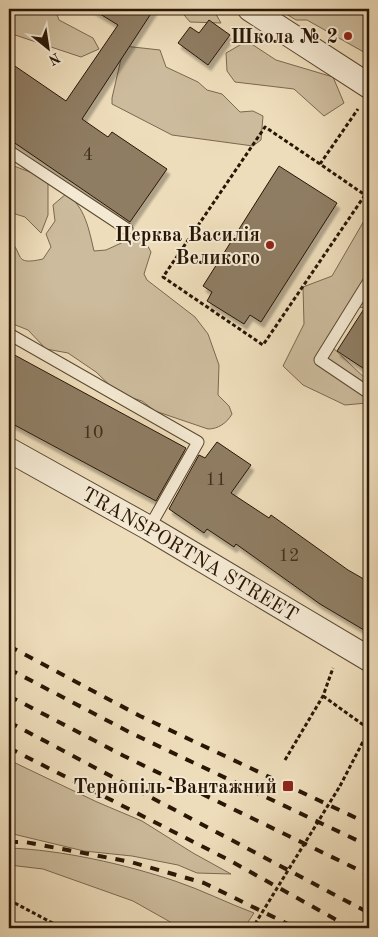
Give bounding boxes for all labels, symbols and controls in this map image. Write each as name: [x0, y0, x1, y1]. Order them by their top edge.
north arrow: [22, 22, 72, 72]
place label: Школа № 2: [231, 28, 338, 48]
marker: Школа № 2: [342, 30, 354, 42]
text: N: [46, 50, 62, 67]
house number: 4: [83, 146, 93, 164]
place label: Церква Василія Великого: [115, 226, 260, 269]
marker: Церква Василія Великого: [264, 239, 276, 251]
house number: 10: [83, 424, 103, 442]
house number: 11: [206, 471, 226, 489]
street label: TRANSPORTNA STREET: [78, 485, 301, 626]
house number: 12: [279, 547, 299, 565]
place label: Тернопіль-Вантажний: [73, 778, 277, 798]
marker: Тернопіль-Вантажний: [281, 779, 295, 793]

